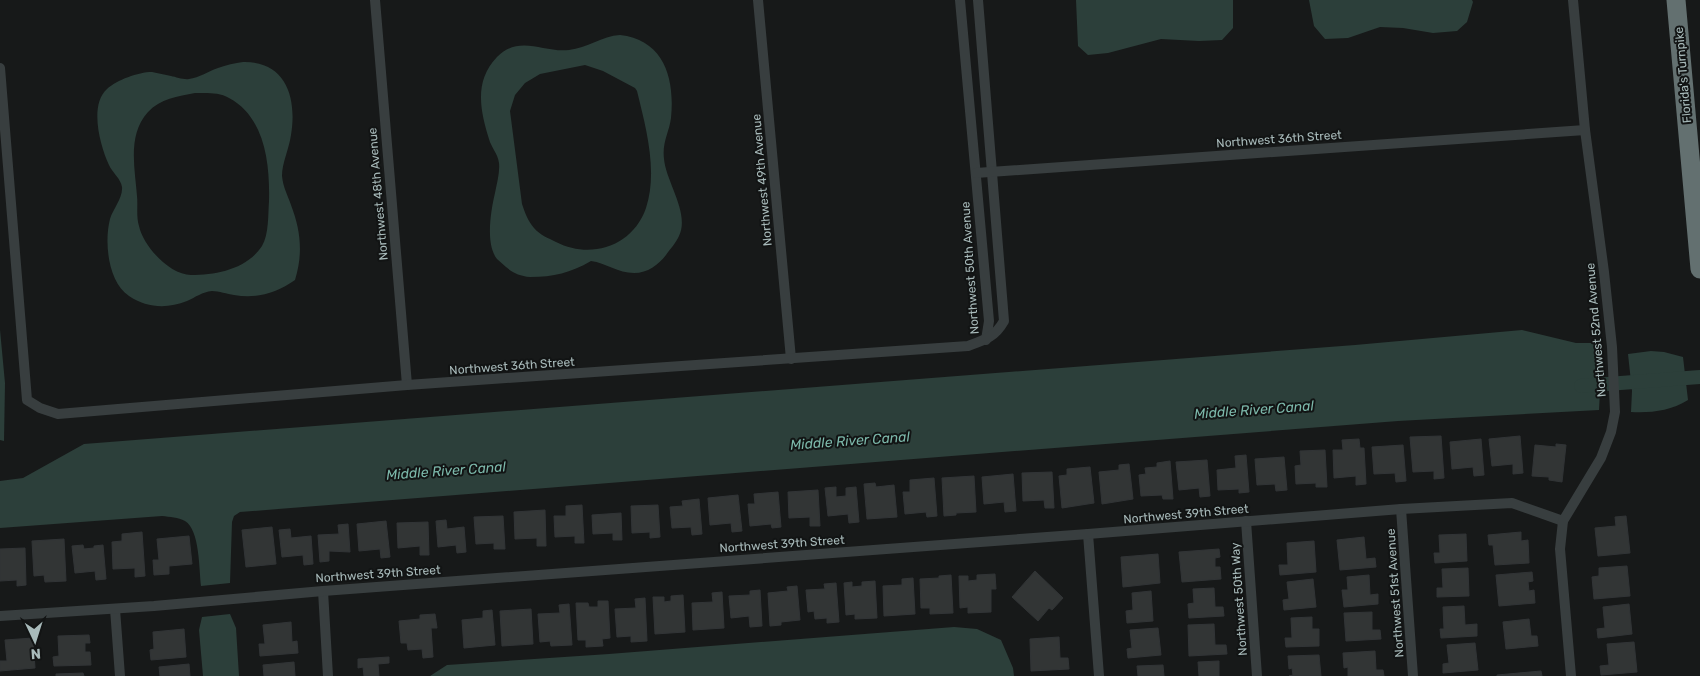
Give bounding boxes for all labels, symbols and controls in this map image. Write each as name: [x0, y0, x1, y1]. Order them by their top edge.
street label: Florida's Turnpike: [1672, 26, 1694, 124]
street label: Northwest 49th Avenue: [749, 113, 775, 247]
street label: Northwest 48th Avenue: [365, 127, 391, 261]
street label: Northwest 36th Street: [1216, 128, 1342, 150]
street label: Northwest 50th Avenue: [958, 201, 982, 335]
street label: Northwest 52nd Avenue: [1583, 262, 1609, 398]
street label: Northwest 36th Street: [449, 355, 575, 377]
water label: Middle River Canal: [1194, 397, 1315, 423]
water label: Middle River Canal: [790, 428, 911, 454]
water label: Middle River Canal: [386, 458, 507, 484]
street label: Northwest 39th Street: [1123, 502, 1249, 526]
street label: Northwest 51st Avenue: [1383, 528, 1406, 658]
street label: Northwest 39th Street: [719, 533, 845, 555]
street label: Northwest 50th Way: [1228, 541, 1250, 656]
street label: Northwest 39th Street: [315, 563, 441, 585]
north arrow: [10, 616, 60, 666]
text: N: [30, 645, 41, 662]

